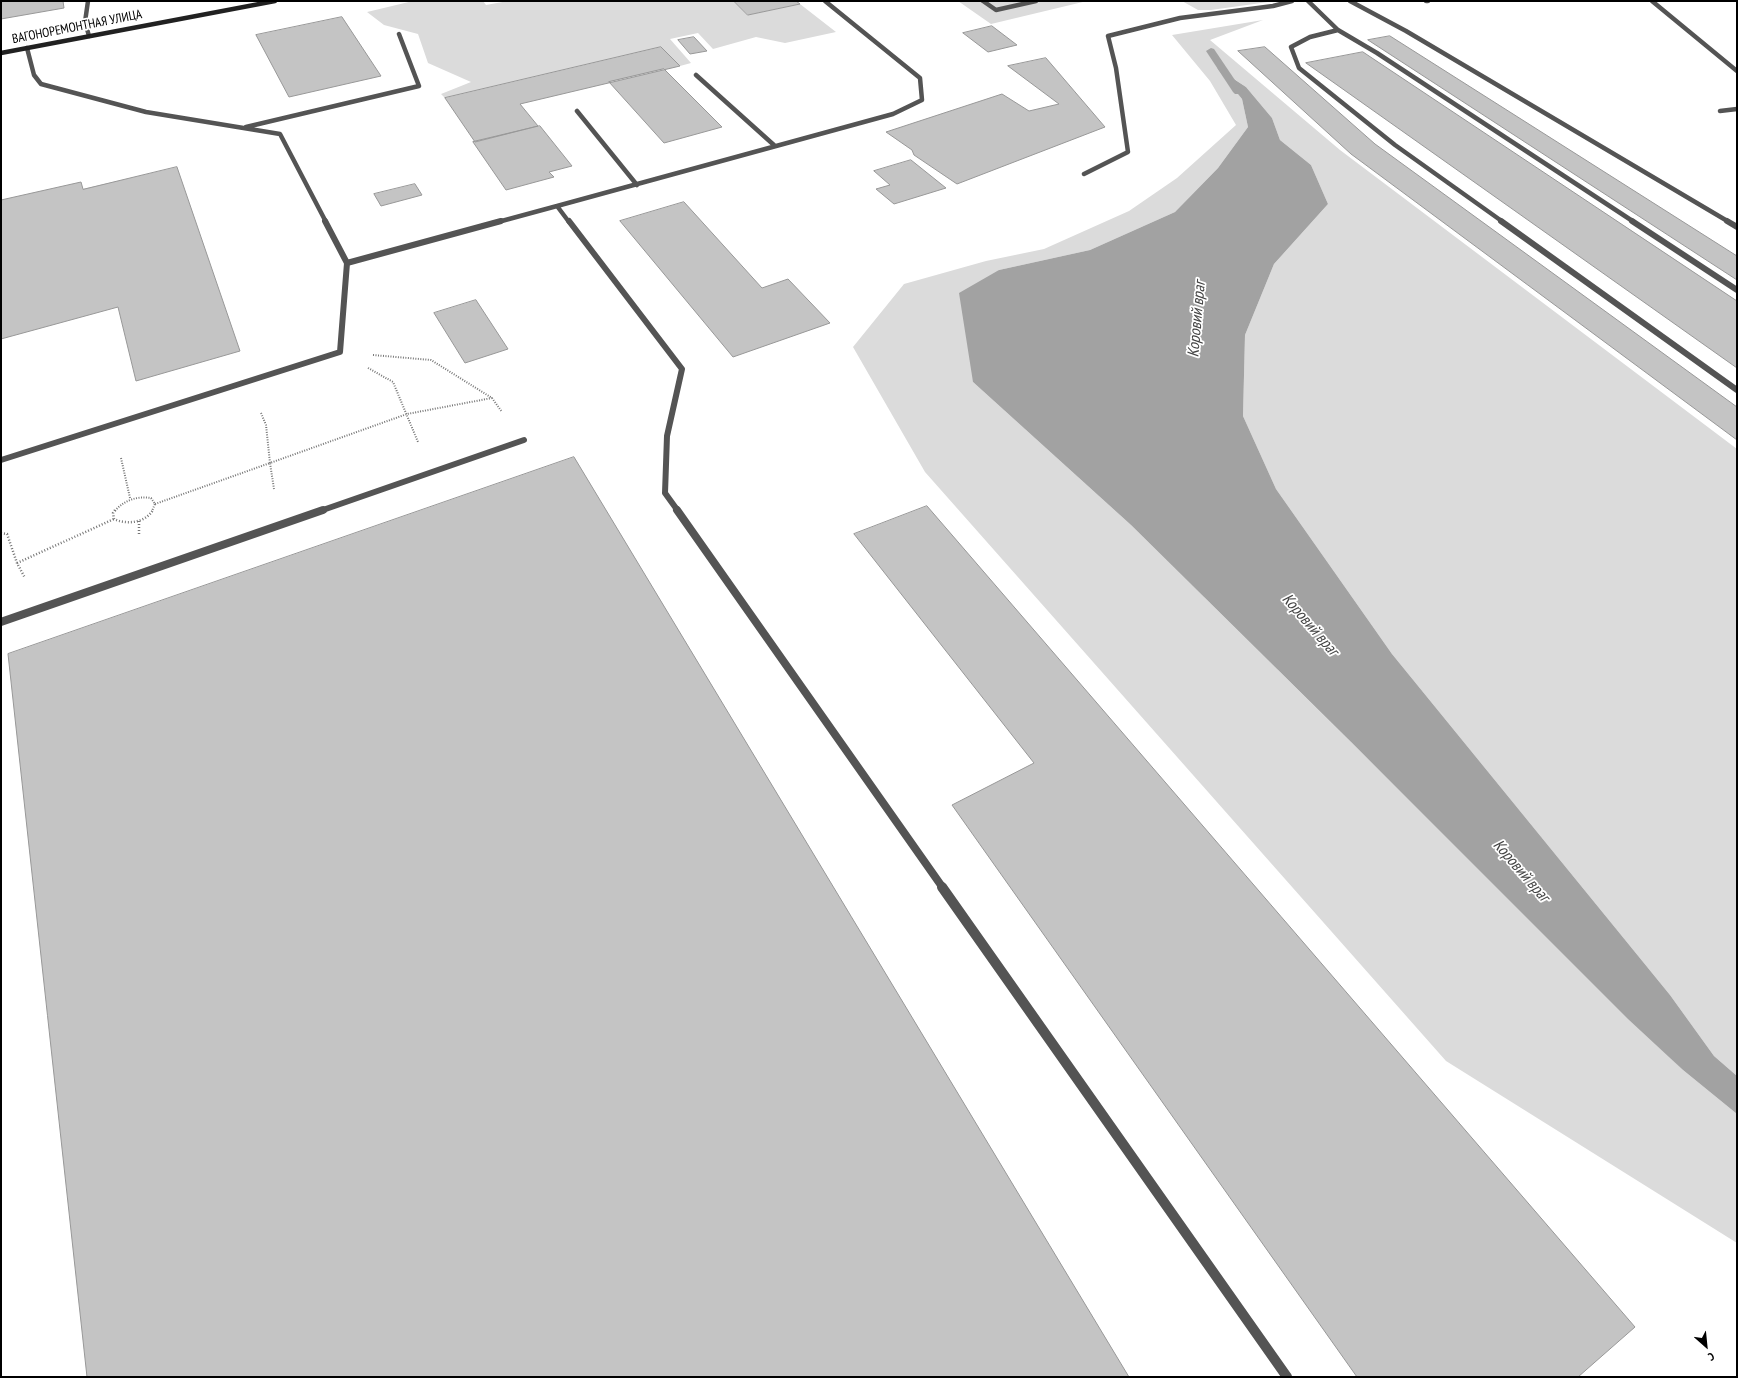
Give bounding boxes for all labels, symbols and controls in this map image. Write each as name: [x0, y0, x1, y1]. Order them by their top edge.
street label: ВАГОНОРЕМОНТНАЯ УЛИЦА: [11, 7, 143, 47]
water label: Коровий враг: [1184, 280, 1210, 358]
water label: Коровий враг: [1278, 590, 1342, 660]
water label: Коровий враг: [1489, 836, 1553, 906]
north arrow: [1686, 1326, 1726, 1366]
text: С: [1706, 1349, 1717, 1364]

